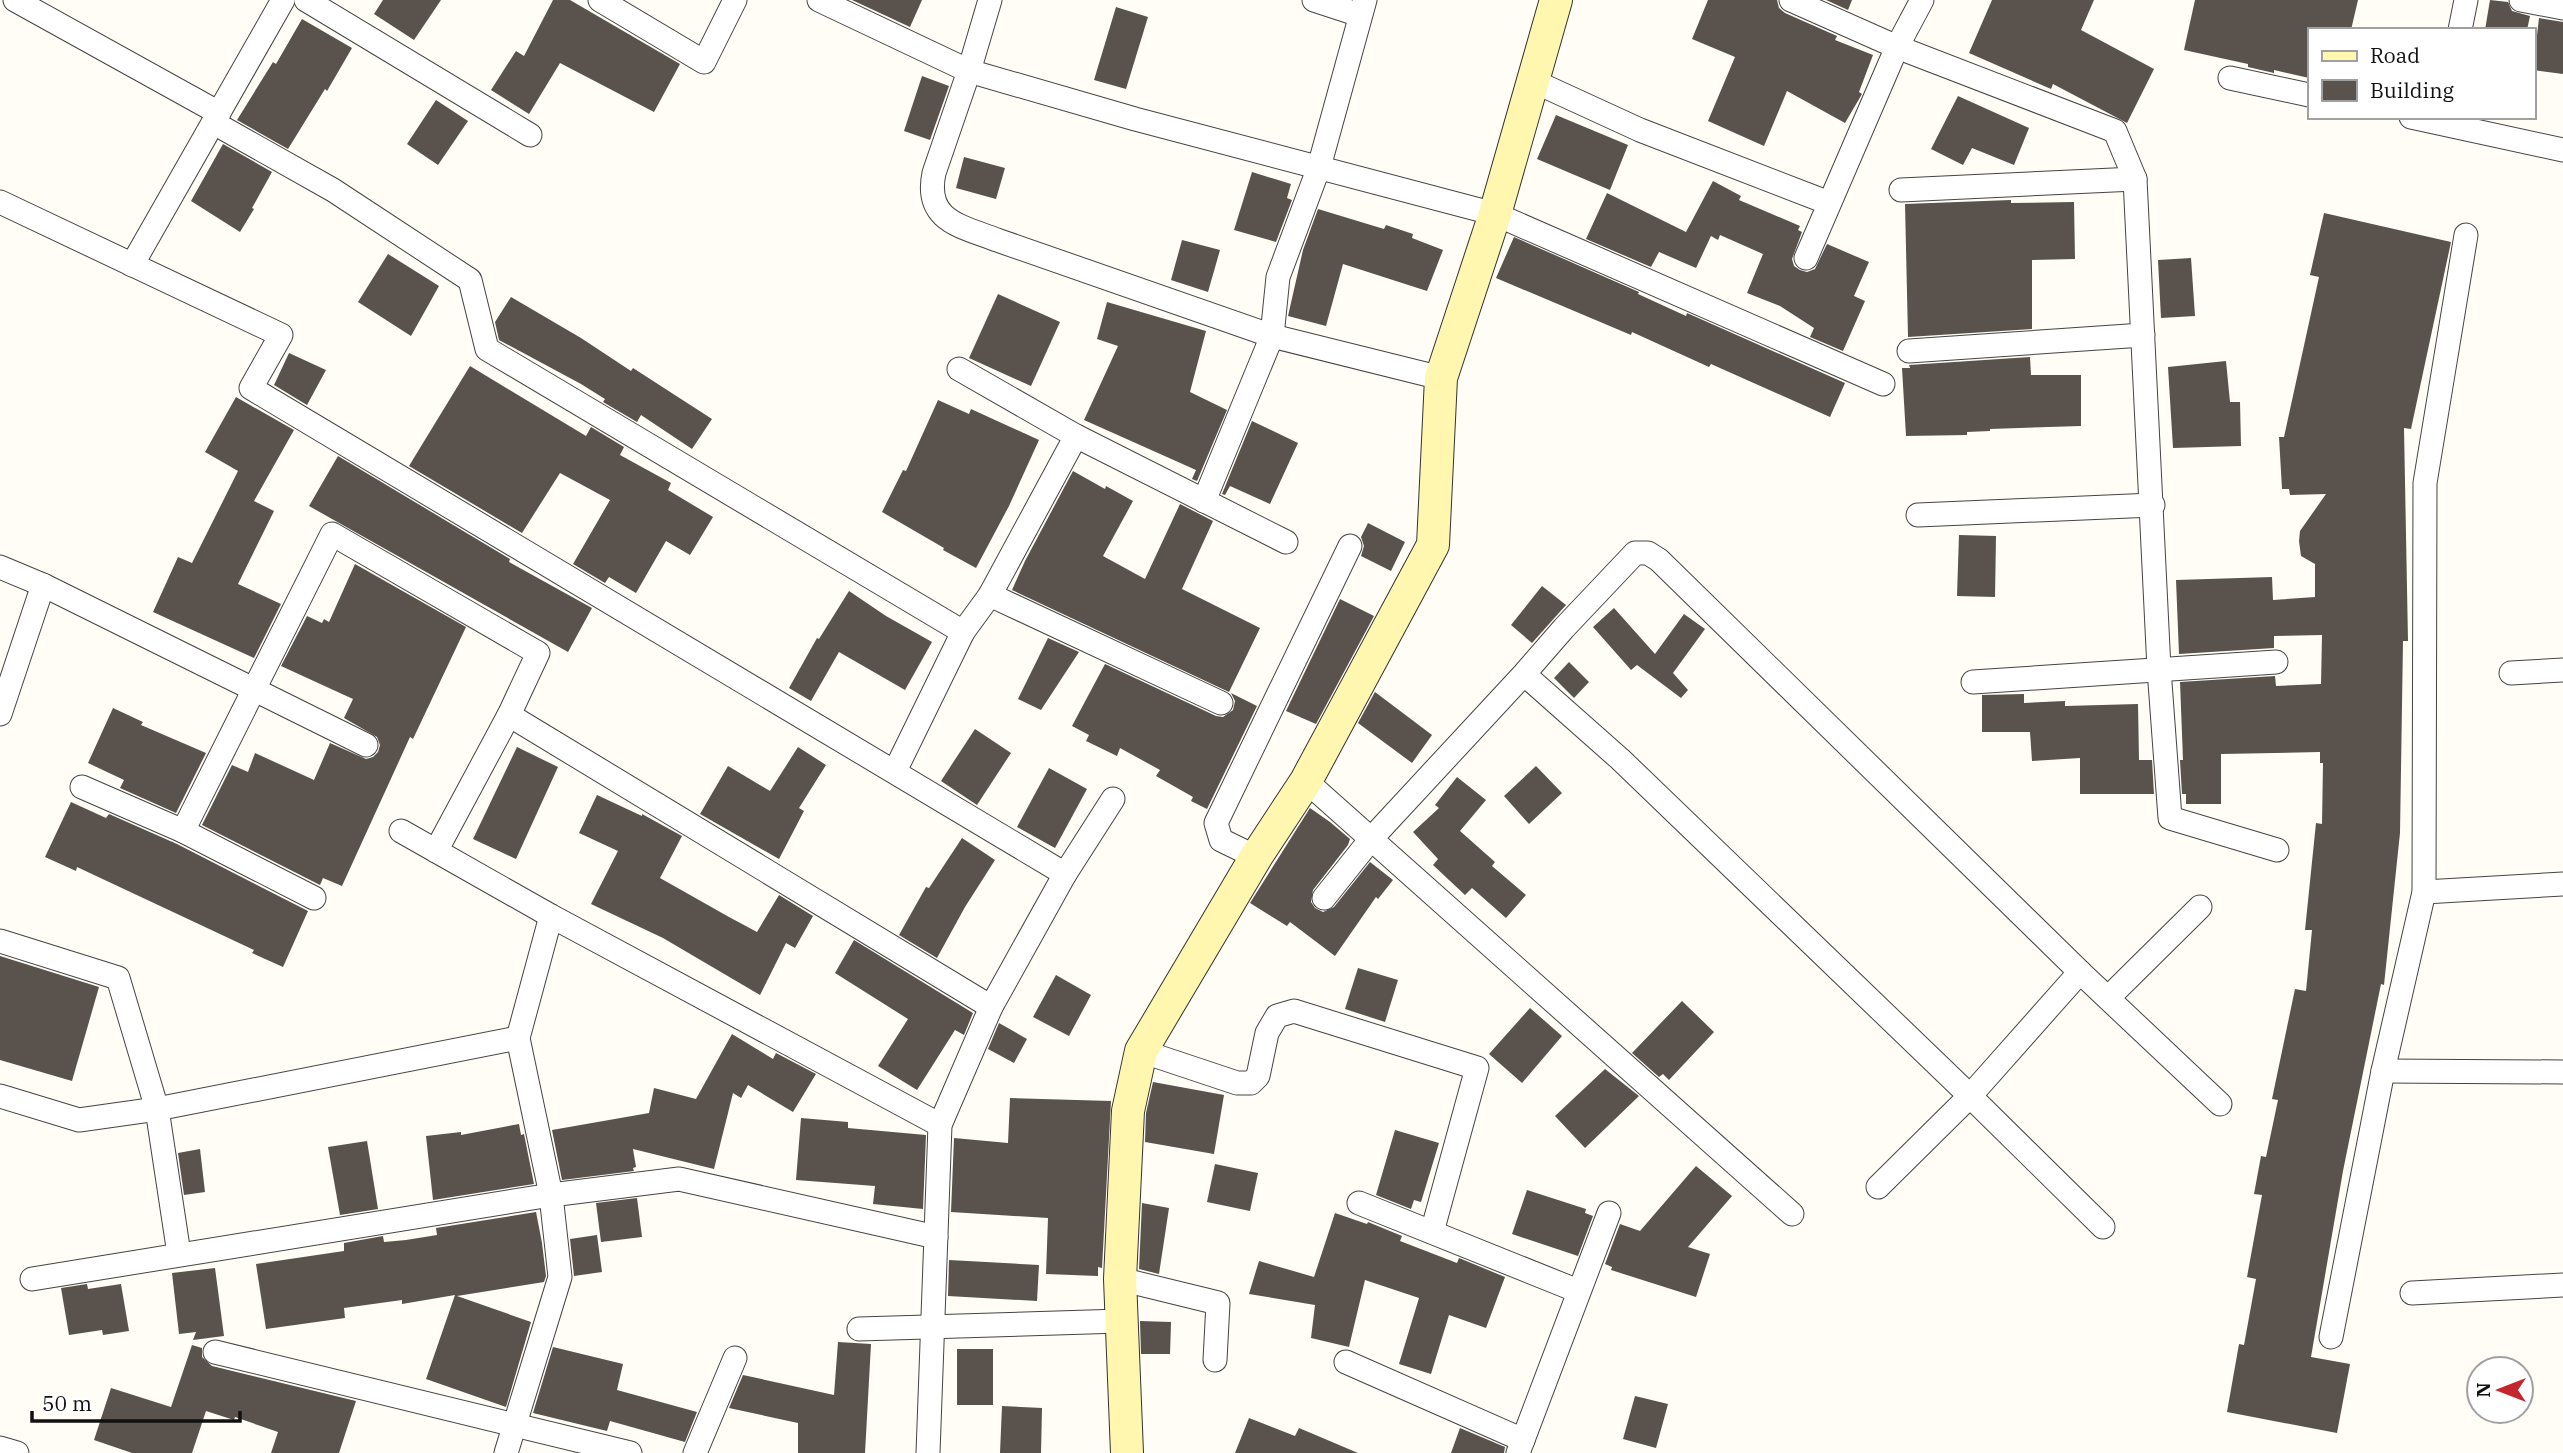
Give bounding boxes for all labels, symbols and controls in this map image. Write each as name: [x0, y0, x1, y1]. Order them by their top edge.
legend: [2308, 28, 2535, 119]
text: Road: [2370, 41, 2420, 69]
text: Building: [2370, 76, 2455, 104]
north arrow: [2465, 1355, 2535, 1425]
scale bar: [32, 1380, 240, 1424]
text: N: [2471, 1382, 2495, 1398]
text: 50 m: [42, 1389, 92, 1417]

